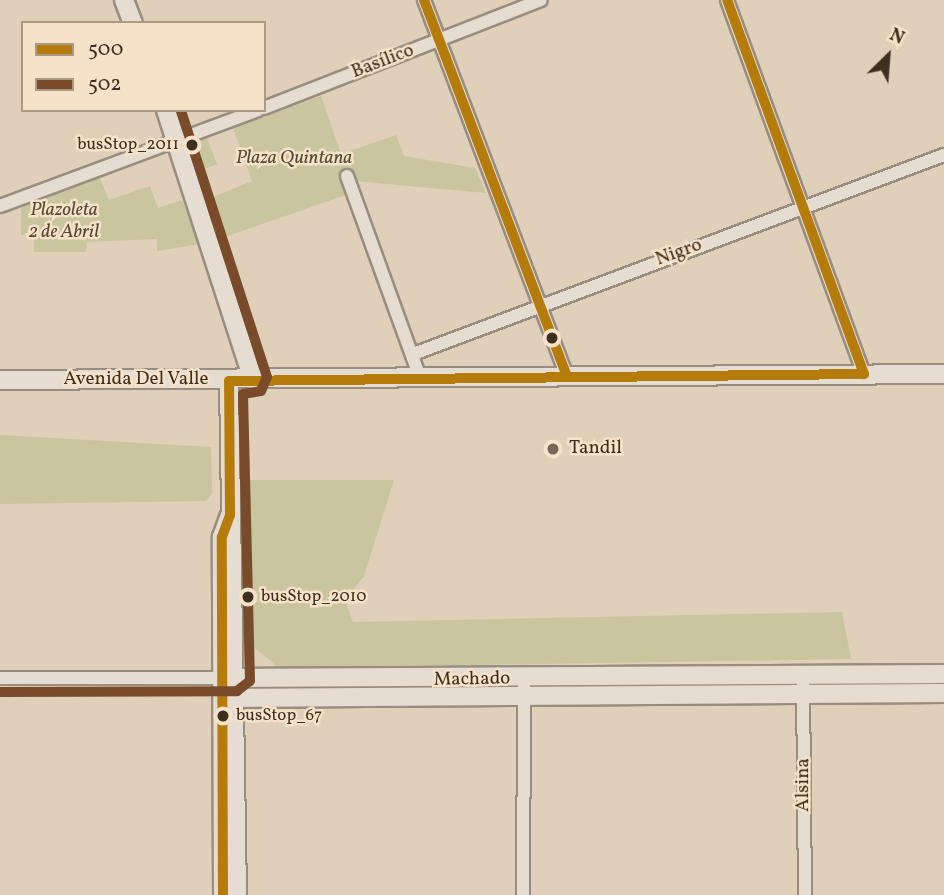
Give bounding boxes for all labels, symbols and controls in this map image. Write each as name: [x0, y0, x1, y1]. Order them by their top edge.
legend: [21, 21, 266, 112]
north arrow: [853, 21, 923, 91]
text: N: [885, 22, 909, 52]
text: 500: [88, 35, 123, 64]
street label: Basílico: [349, 40, 417, 84]
text: 502: [88, 70, 122, 99]
place label: busStop_2011: [77, 135, 179, 155]
marker: busStop_2011: [185, 138, 199, 152]
park label: Plaza Quintana: [236, 148, 352, 170]
park label: Plazoleta 2 de Abril: [29, 200, 99, 244]
street label: Nigro: [653, 234, 705, 272]
unlabelled marker: [545, 331, 559, 345]
street label: Avenida Del Valle: [63, 369, 209, 391]
place label: Tandil: [569, 438, 622, 460]
marker: Tandil: [543, 439, 563, 459]
place label: busStop_2010: [261, 587, 366, 607]
marker: busStop_2010: [241, 590, 255, 604]
street label: Machado: [433, 668, 511, 692]
place label: busStop_67: [236, 706, 322, 726]
marker: busStop_67: [216, 709, 230, 723]
street label: Alsina: [793, 758, 815, 812]

